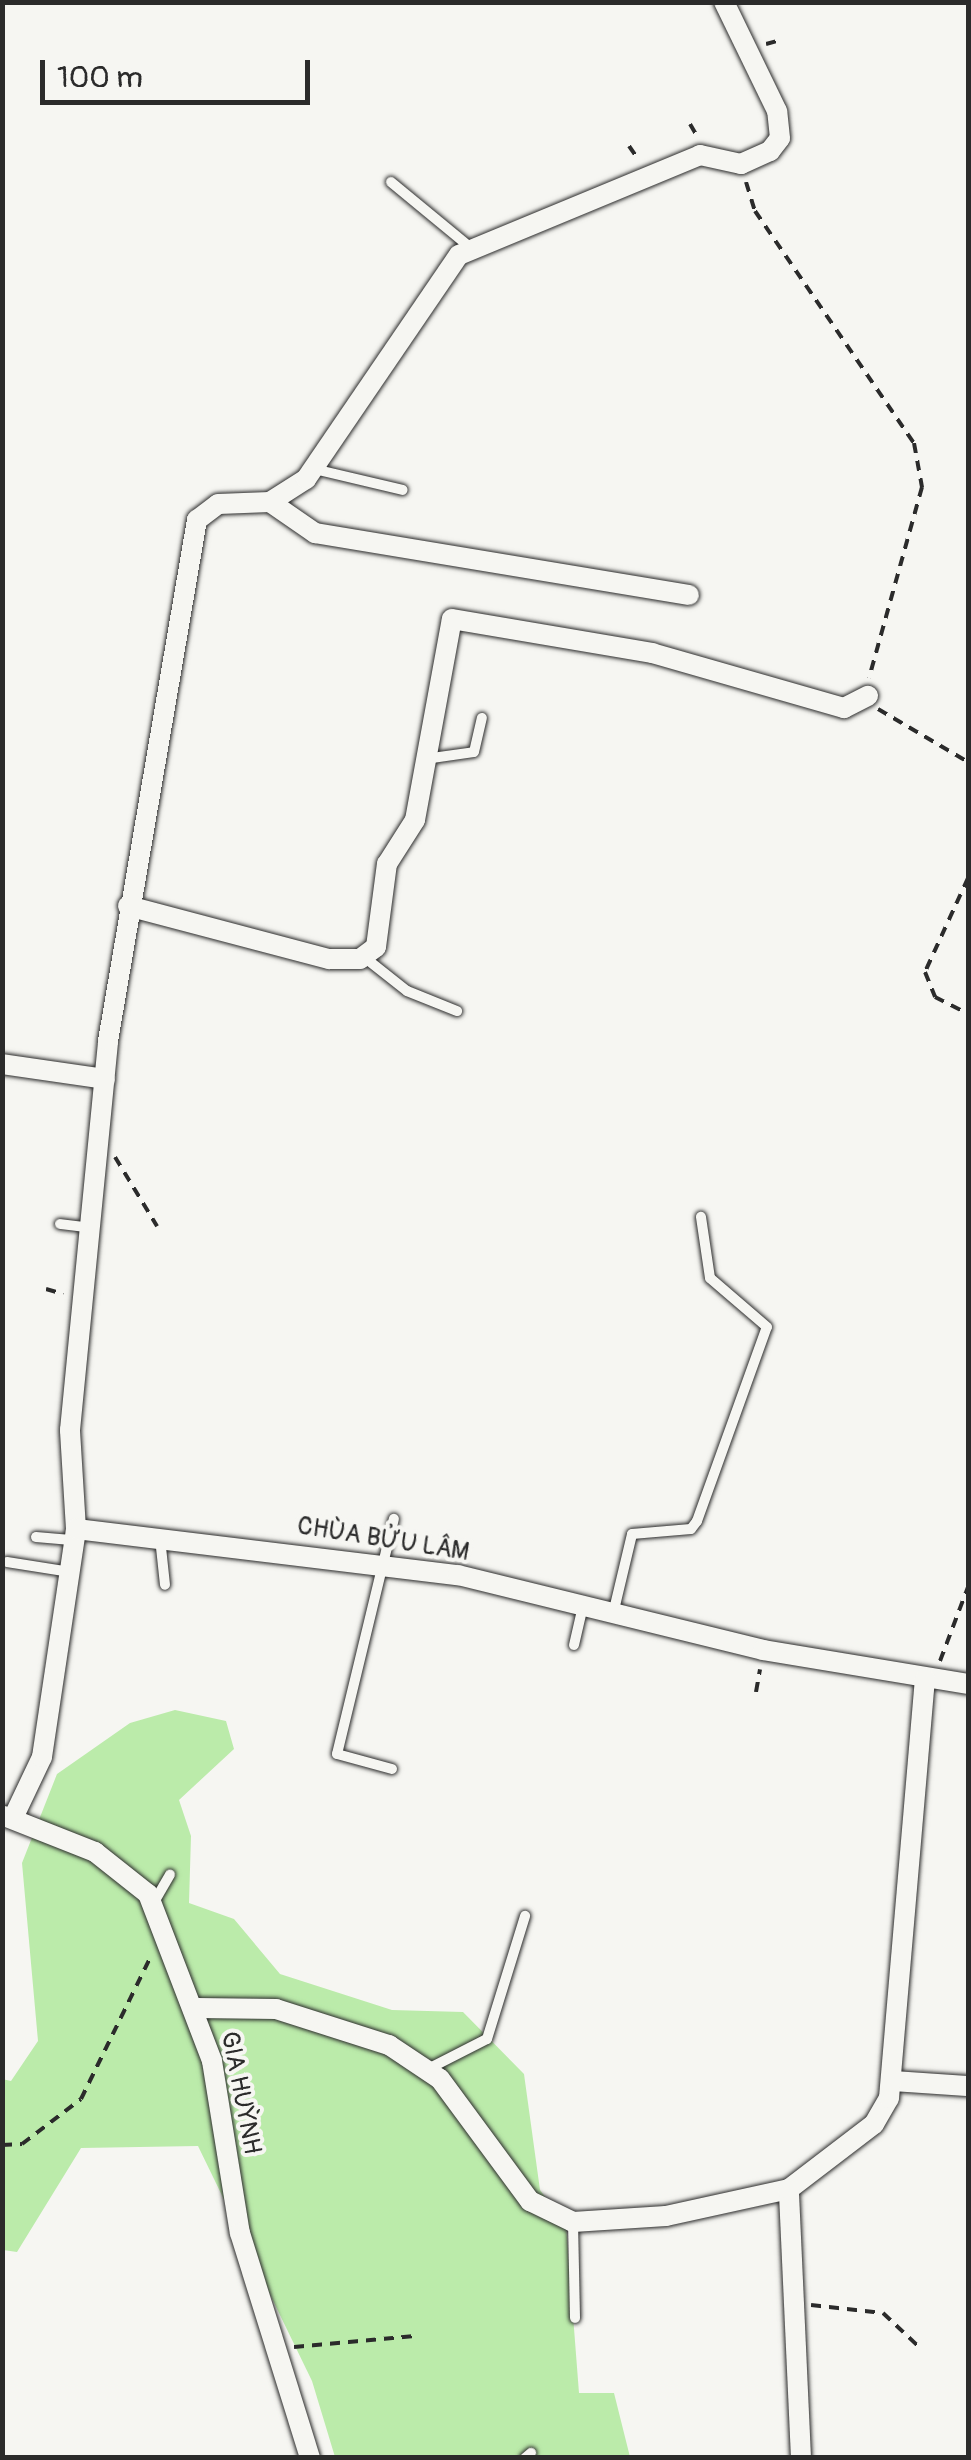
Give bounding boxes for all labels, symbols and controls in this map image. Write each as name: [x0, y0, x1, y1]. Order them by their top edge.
scale bar: [45, 40, 315, 102]
text: 100 m: [57, 59, 143, 96]
street label: CHÙA BỬU LÂM: [295, 1512, 471, 1568]
street label: GIA HUỲNH: [213, 2029, 267, 2157]

